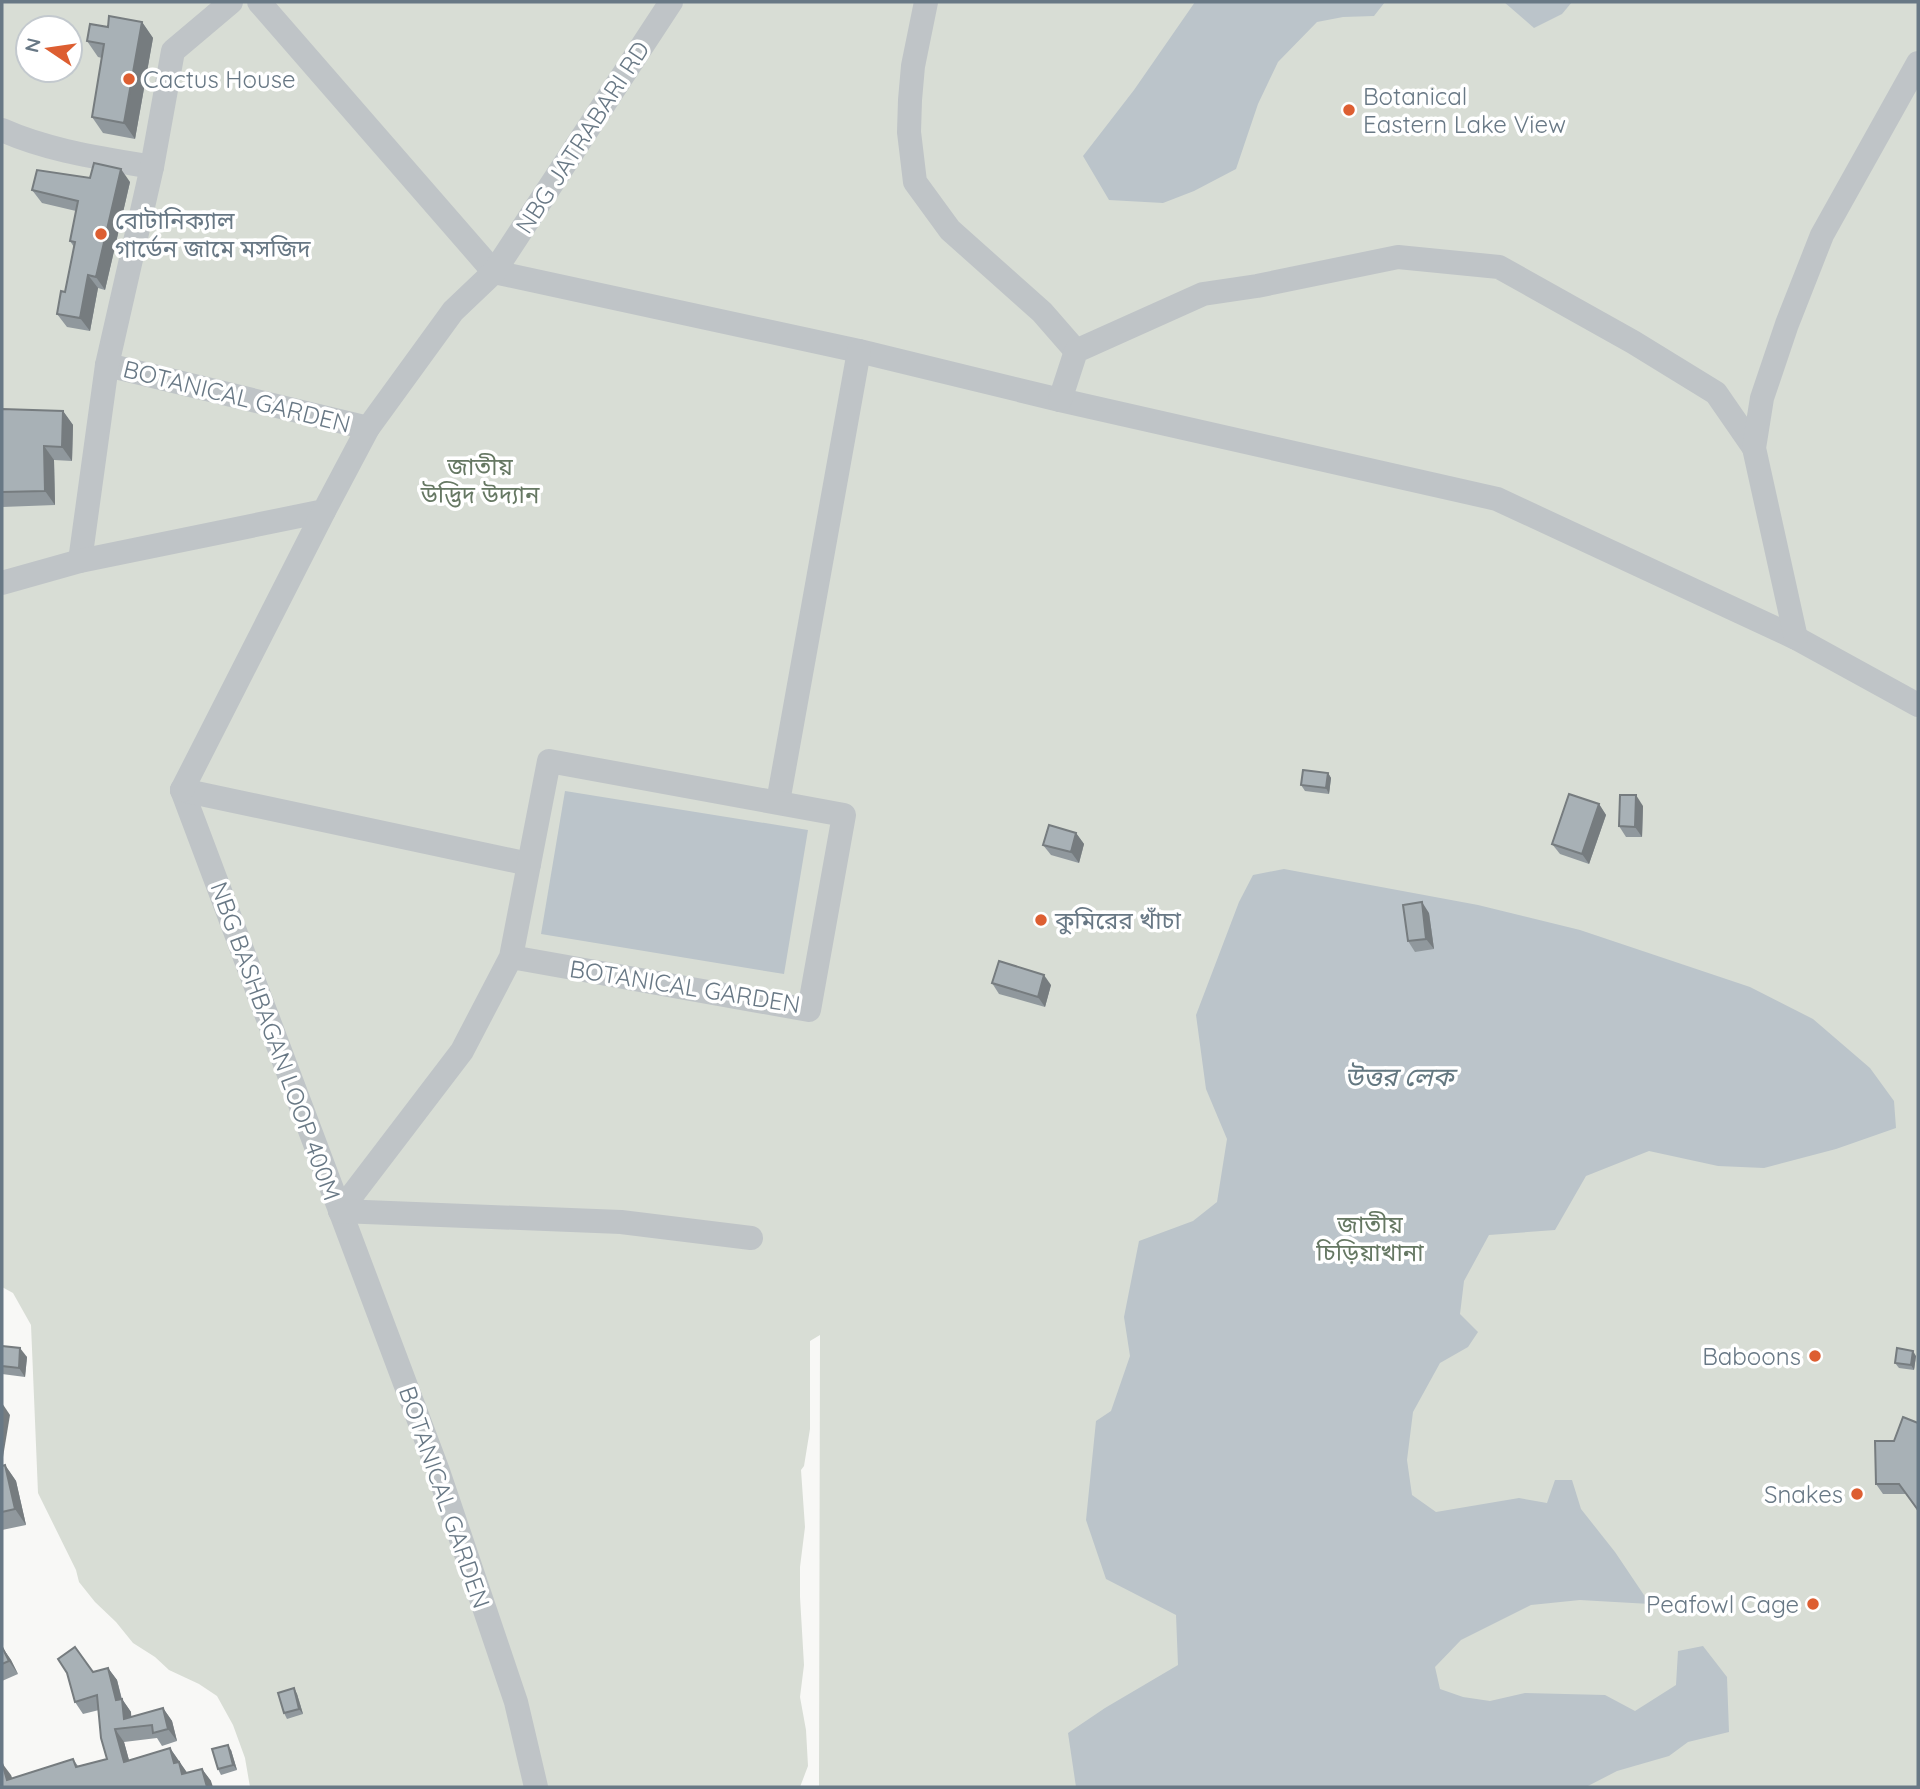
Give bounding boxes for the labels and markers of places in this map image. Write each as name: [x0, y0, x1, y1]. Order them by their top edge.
place label: Cactus House: [143, 64, 296, 94]
marker: Cactus House: [121, 71, 137, 87]
place label: Botanical Eastern Lake View: [1363, 81, 1566, 139]
marker: Botanical Eastern Lake View: [1341, 102, 1357, 118]
place label: বোটানিক্যাল গার্ডেন জামে মসজিদ: [115, 205, 311, 263]
marker: বোটানিক্যাল গার্ডেন জামে মসজিদ: [93, 226, 109, 242]
place label: কুমিরের খাঁচা: [1054, 905, 1181, 935]
marker: কুমিরের খাঁচা: [1033, 912, 1049, 928]
place label: Baboons: [1702, 1341, 1801, 1371]
marker: Baboons: [1807, 1348, 1823, 1364]
place label: Snakes: [1764, 1479, 1843, 1509]
marker: Snakes: [1849, 1486, 1865, 1502]
place label: Peafowl Cage: [1646, 1589, 1799, 1619]
marker: Peafowl Cage: [1805, 1596, 1821, 1612]

